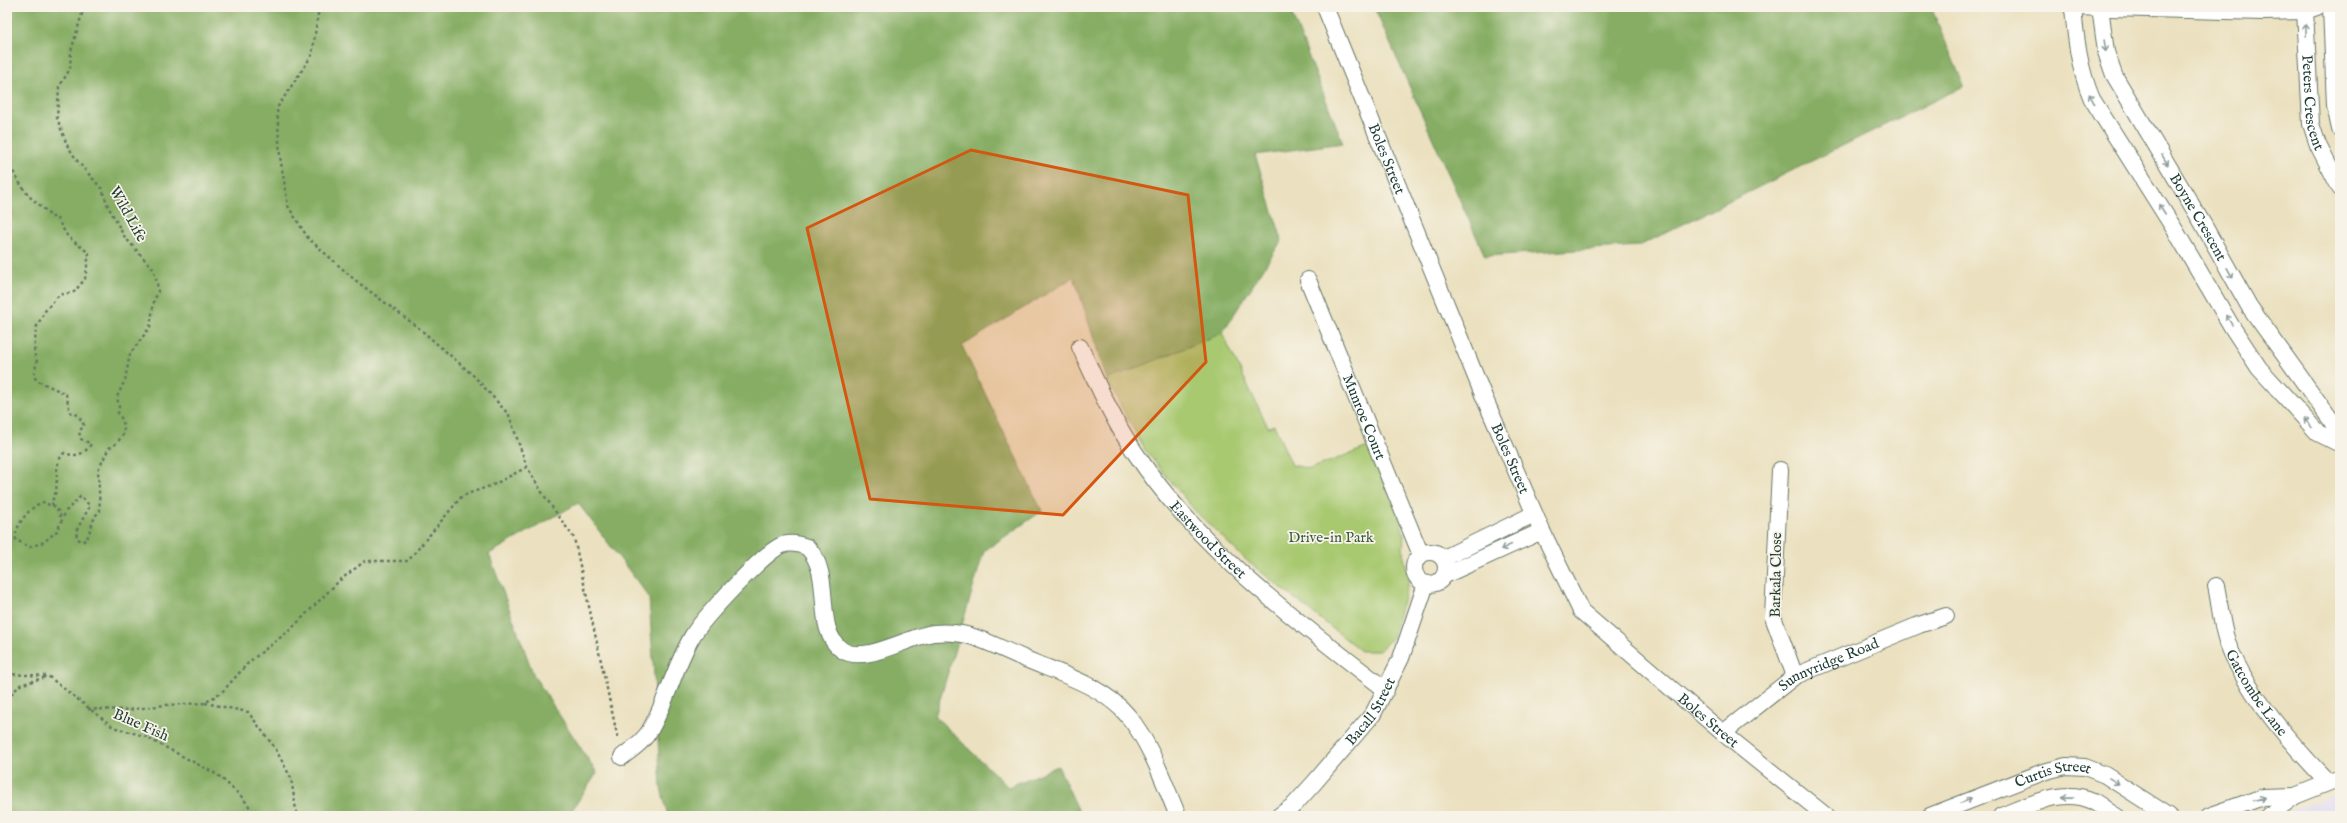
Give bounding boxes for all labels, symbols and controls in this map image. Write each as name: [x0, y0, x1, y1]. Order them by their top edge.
one-way arrow: [2302, 24, 2310, 37]
one-way arrow: [2101, 39, 2109, 52]
street label: Peters Crescent: [2298, 54, 2329, 154]
one-way arrow: [2088, 93, 2096, 105]
street label: Boles Street: [1364, 121, 1410, 197]
one-way arrow: [2161, 154, 2169, 166]
street label: Boyne Crescent: [2165, 170, 2231, 264]
street label: Wild Life: [105, 183, 151, 245]
one-way arrow: [2158, 204, 2166, 215]
one-way arrow: [2227, 266, 2235, 278]
one-way arrow: [2224, 314, 2232, 326]
street label: Munroe Court: [1338, 371, 1390, 462]
one-way arrow: [2304, 418, 2313, 428]
street label: Boles Street: [1487, 420, 1534, 496]
street label: Eastwood Street: [1166, 497, 1251, 582]
park label: Drive-in Park: [1288, 528, 1375, 547]
street label: Barkala Close: [1766, 532, 1786, 618]
one-way arrow: [1501, 544, 1513, 551]
street label: Sunnyridge Road: [1774, 633, 1882, 695]
street label: Gatcombe Lane: [2222, 646, 2292, 740]
street label: Bacall Street: [1341, 674, 1399, 749]
street label: Boles Street: [1674, 689, 1743, 752]
street label: Blue Fish: [110, 704, 172, 746]
street label: Curtis Street: [2012, 757, 2095, 792]
one-way arrow: [2108, 777, 2120, 785]
one-way arrow: [2062, 793, 2075, 801]
one-way arrow: [2252, 795, 2265, 802]
one-way arrow: [1959, 796, 1971, 804]

